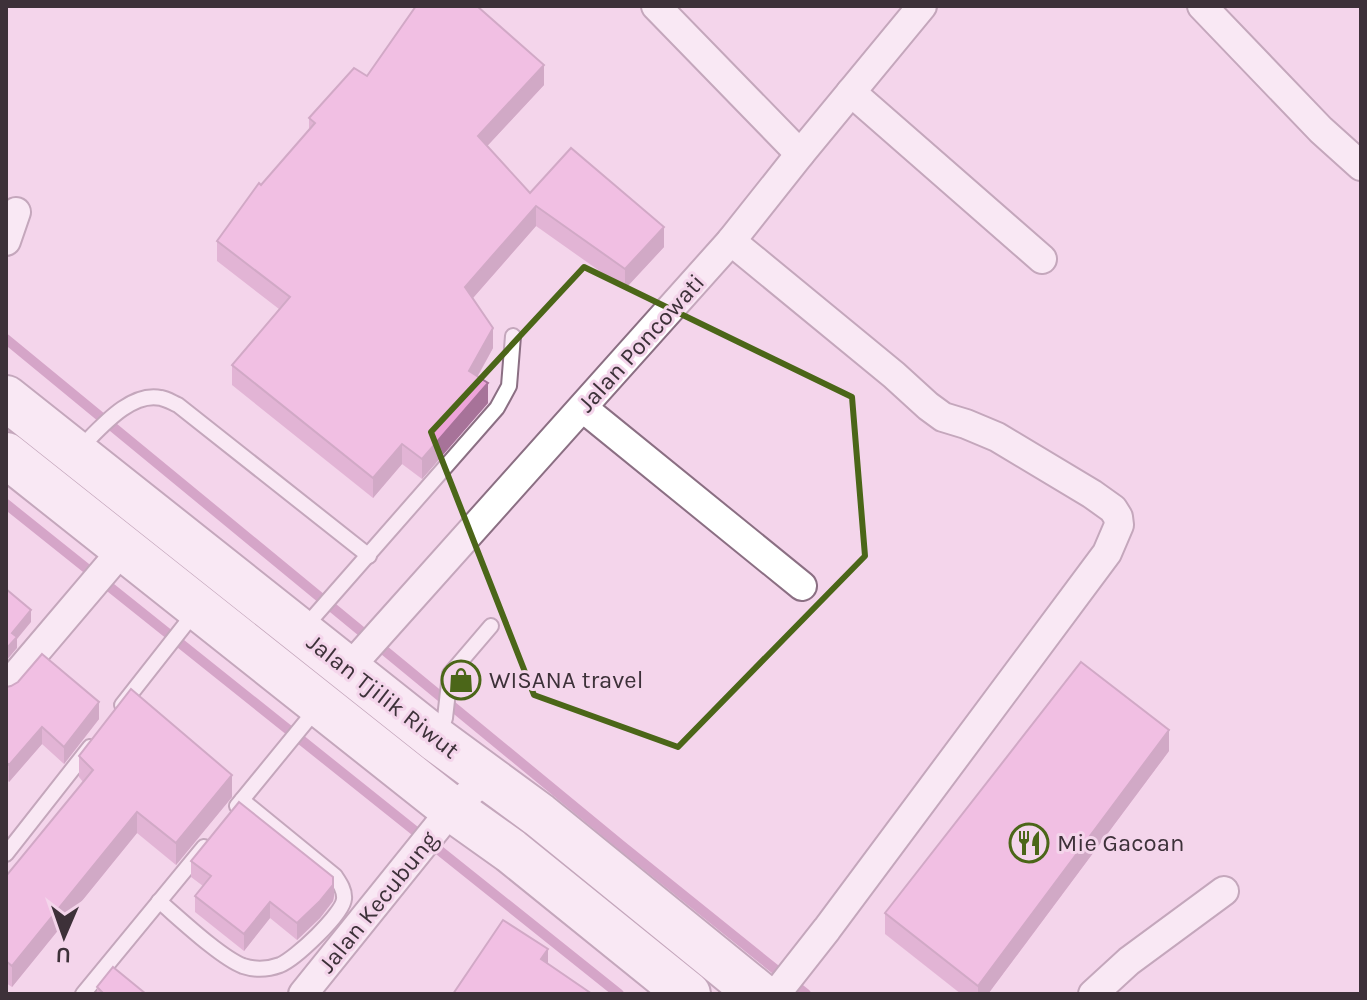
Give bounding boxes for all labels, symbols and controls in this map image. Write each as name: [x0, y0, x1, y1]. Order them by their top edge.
street label: Jalan Poncowati: [572, 268, 710, 418]
street label: Jalan Tjilik Riwut: [301, 628, 465, 764]
shop icon: WISANA travel: [440, 659, 482, 701]
place label: WISANA travel: [489, 666, 643, 694]
restaurant icon: Mie Gacoan: [1008, 822, 1050, 864]
street label: Jalan Kecubung: [312, 825, 444, 978]
place label: Mie Gacoan: [1057, 829, 1184, 857]
north arrow: [24, 896, 104, 976]
text: U: [55, 942, 71, 968]

